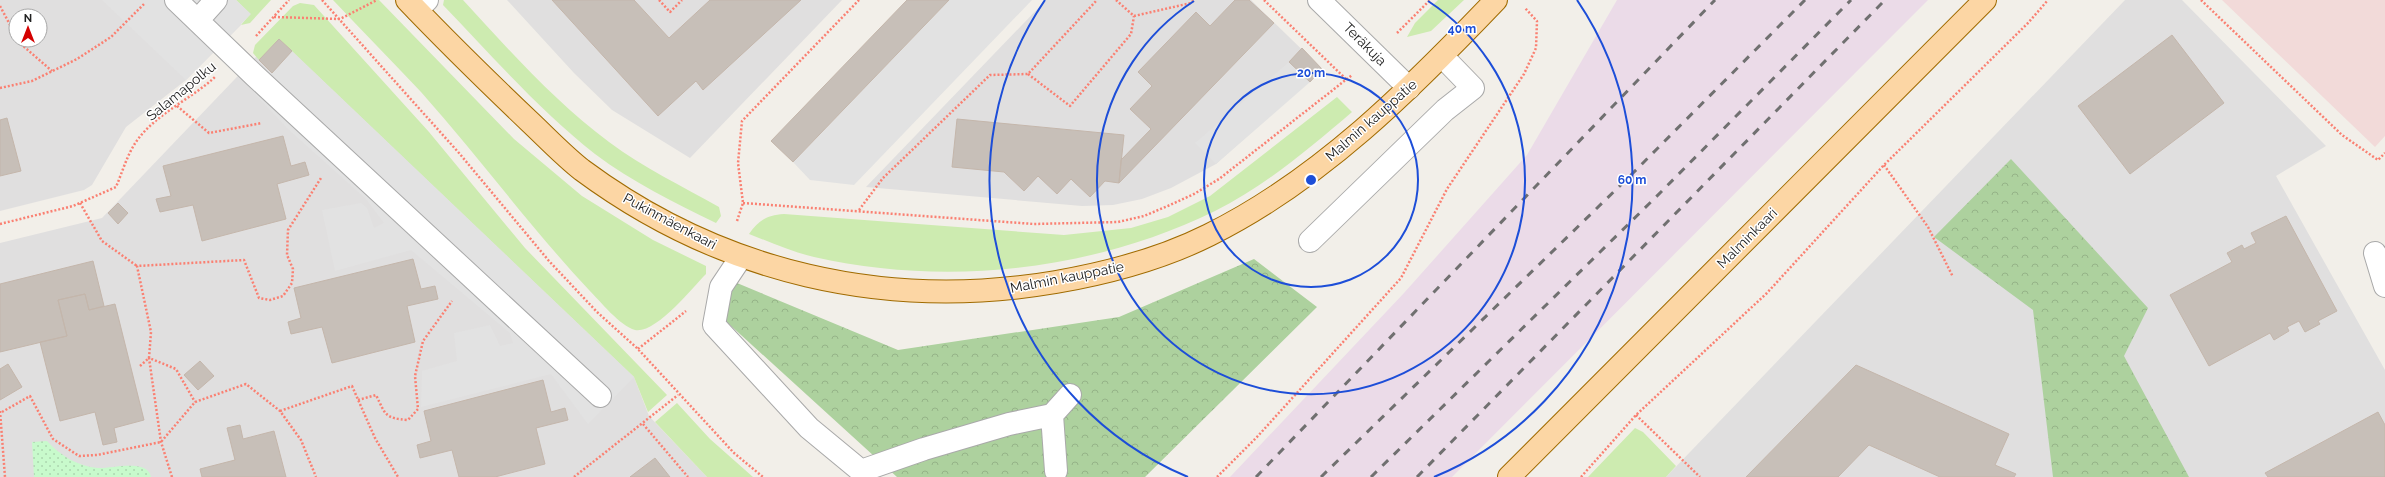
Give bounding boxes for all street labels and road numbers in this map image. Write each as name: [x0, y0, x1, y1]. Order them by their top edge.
street label: Teräkuja: [1340, 19, 1390, 69]
street label: Salamapolku: [143, 58, 219, 124]
street label: Malmin kauppatie: [1322, 76, 1420, 164]
street label: Pukinmäenkaari: [621, 190, 719, 252]
street label: Malminkaari: [1714, 205, 1780, 271]
street label: Malmin kauppatie: [1009, 258, 1125, 296]

